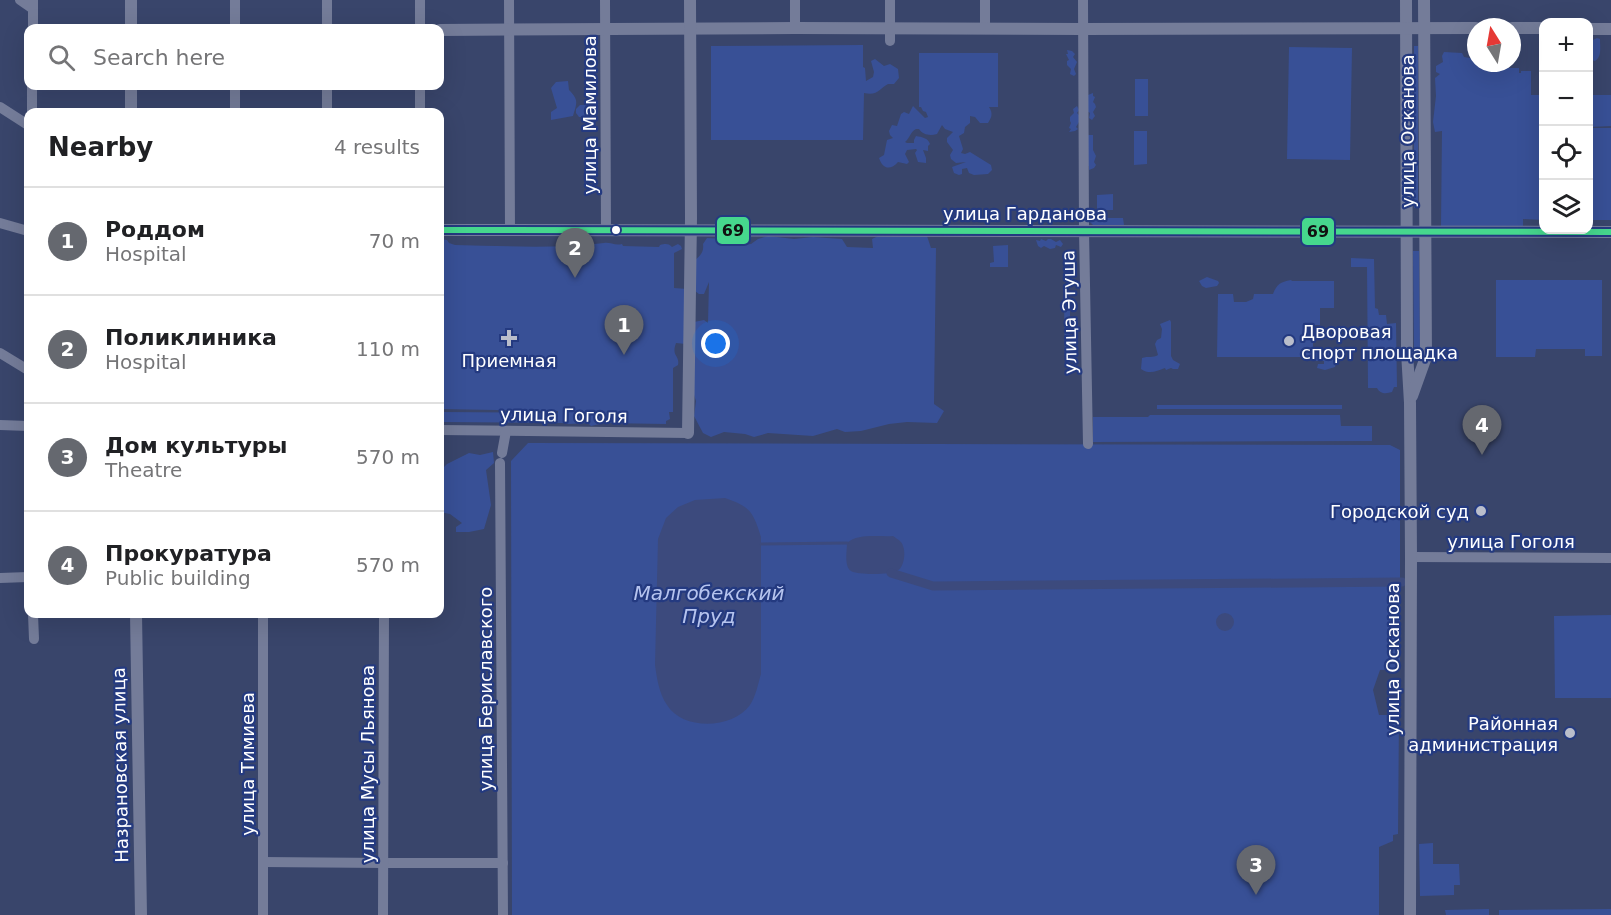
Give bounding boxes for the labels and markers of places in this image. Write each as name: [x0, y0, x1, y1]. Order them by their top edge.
unlabelled marker: [610, 224, 622, 236]
pin: 2: [556, 228, 594, 278]
pin: 1: [604, 306, 644, 355]
place label: Дворовая спорт площадка: [1301, 321, 1458, 363]
marker: Приемная: [500, 329, 518, 347]
marker: Дворовая спорт площадка: [1282, 334, 1296, 348]
place label: Приемная: [462, 350, 556, 371]
pin: 4: [1462, 406, 1502, 455]
place label: Городской суд: [1330, 501, 1469, 522]
marker: Городской суд: [1474, 504, 1488, 518]
place label: Районная администрация: [1408, 713, 1558, 755]
marker: Районная администрация: [1563, 726, 1577, 740]
pin: 3: [1236, 846, 1276, 895]

